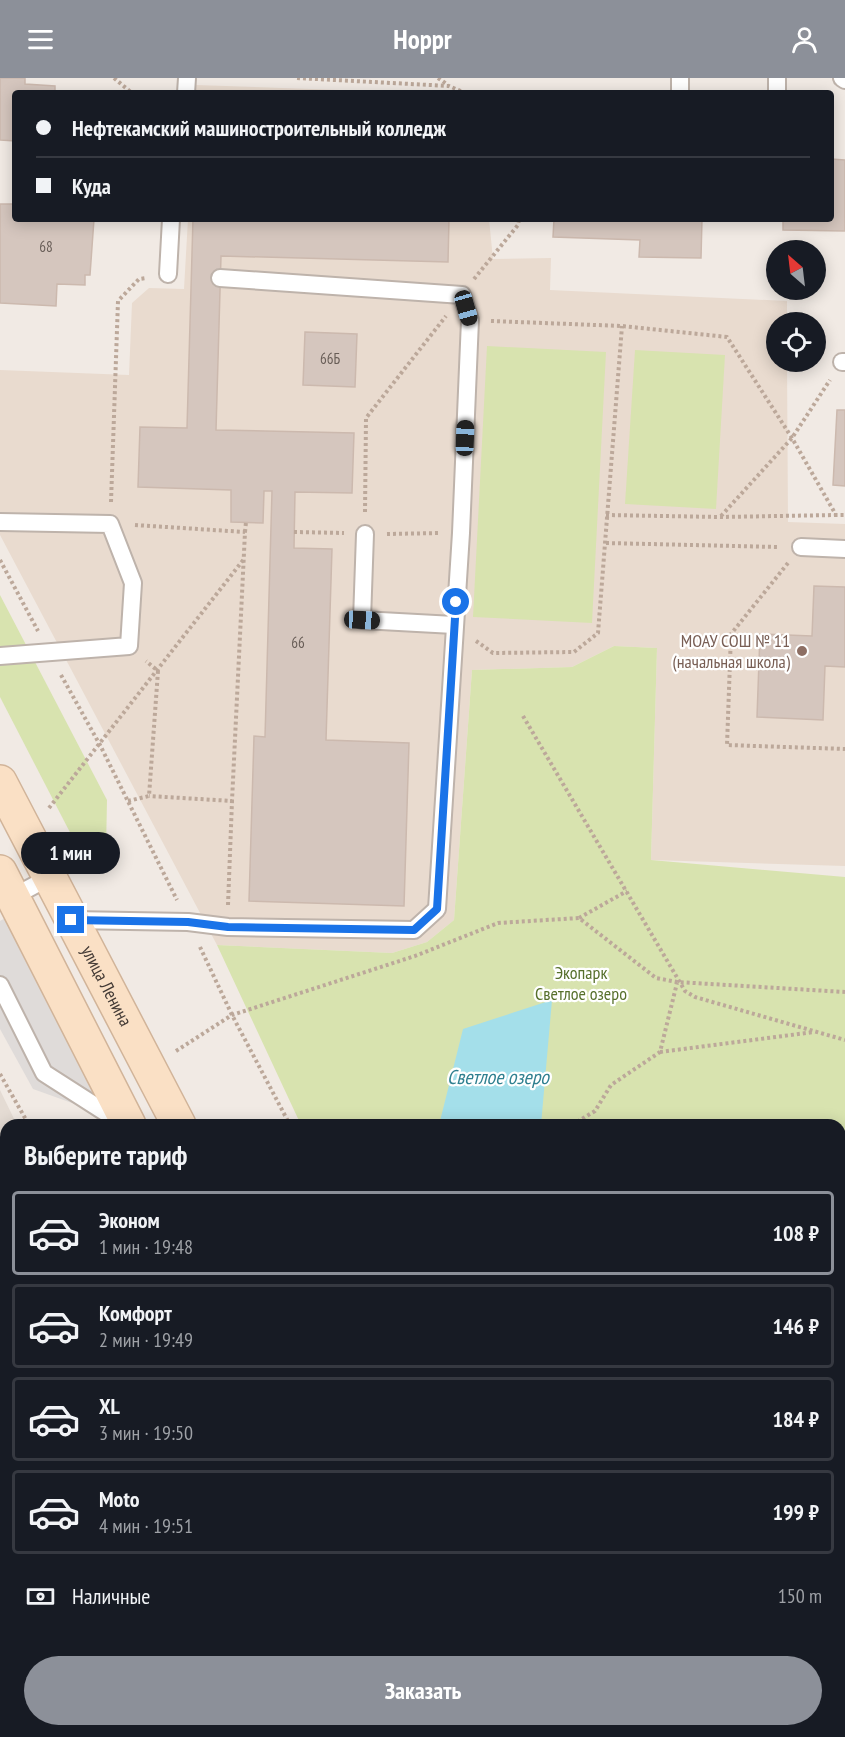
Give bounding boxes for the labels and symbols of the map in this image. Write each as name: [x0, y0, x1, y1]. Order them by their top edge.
house number: 68: [39, 237, 53, 256]
north arrow: [766, 240, 826, 300]
car: [452, 288, 480, 328]
house number: 66Б: [320, 349, 340, 368]
car: [455, 420, 475, 456]
route start: [442, 588, 469, 615]
car: [344, 610, 380, 630]
place label: МОАУ СОШ № 11 (начальная школа): [673, 629, 791, 673]
house number: 66: [291, 633, 305, 652]
marker: МОАУ СОШ № 11 (начальная школа): [795, 644, 809, 658]
callout: 1 мин: [22, 833, 121, 875]
route end: [57, 906, 84, 933]
street label: улица Ленина: [76, 941, 137, 1030]
park label: Экопарк Светлое озеро: [535, 961, 627, 1005]
water label: Светлое озеро: [447, 1064, 550, 1090]

